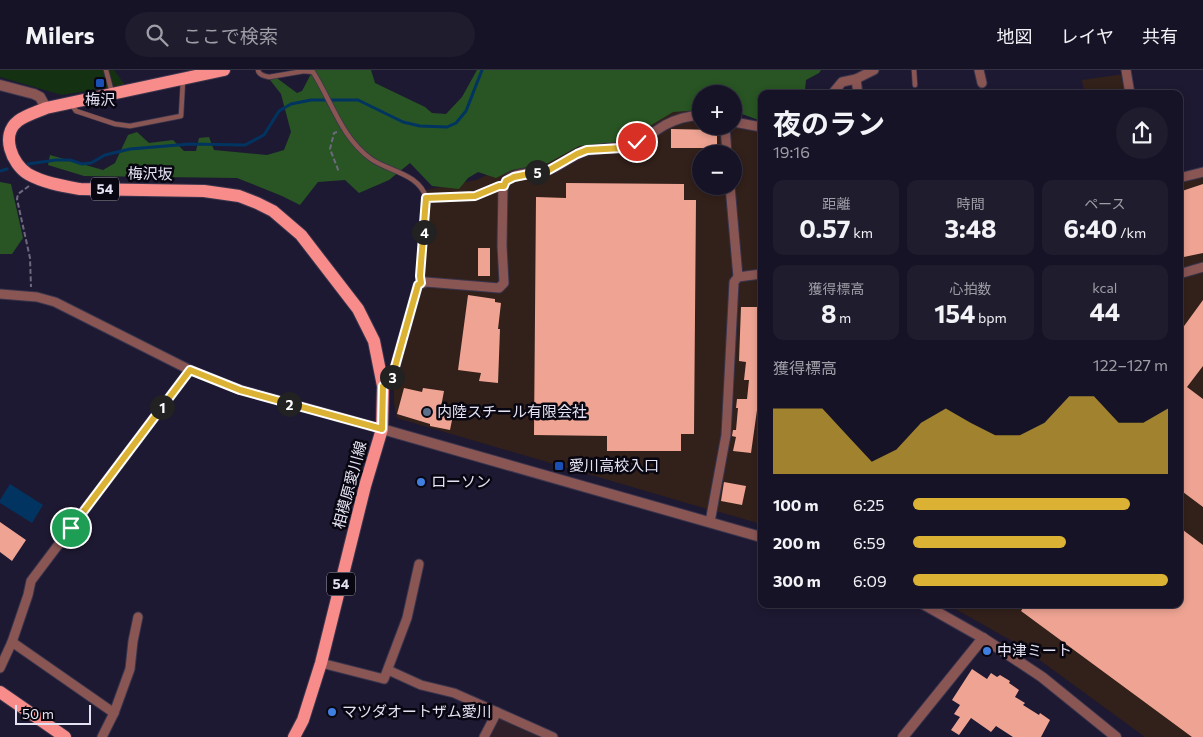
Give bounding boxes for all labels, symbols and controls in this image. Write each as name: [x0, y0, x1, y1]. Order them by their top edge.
search box: [125, 12, 475, 57]
text: Milers: [25, 20, 95, 49]
icon: search: [143, 21, 171, 49]
text: ここで検索: [183, 24, 278, 47]
text: 地図: [997, 25, 1033, 47]
text: レイヤ: [1061, 25, 1114, 47]
text: 共有: [1142, 25, 1178, 47]
marker: 梅沢: [94, 77, 106, 89]
map controls: [692, 85, 742, 195]
button: +: [692, 85, 742, 135]
place label: 梅沢: [85, 90, 115, 108]
text: 夜のラン: [773, 106, 885, 140]
button: share: [1116, 107, 1168, 159]
pin: [616, 121, 658, 163]
icon: check: [623, 128, 651, 156]
text: 19:16: [773, 142, 810, 161]
button: −: [692, 145, 742, 195]
pin: 5: [524, 160, 550, 184]
street label: 梅沢坂: [127, 164, 173, 182]
text: 5: [533, 164, 542, 181]
road number: 54: [91, 178, 119, 200]
text: 距離: [822, 195, 850, 212]
text: 時間: [956, 195, 984, 212]
text: ペース: [1084, 195, 1125, 212]
text: 0.57: [799, 213, 851, 243]
text: 3:48: [945, 213, 996, 243]
text: 6:40: [1063, 213, 1117, 243]
pin: 4: [412, 220, 436, 244]
text: 4: [420, 224, 429, 241]
text: km: [851, 224, 873, 241]
text: /km: [1117, 224, 1146, 241]
text: kcal: [1092, 279, 1117, 296]
text: 獲得標高: [808, 280, 864, 297]
text: 心拍数: [949, 280, 991, 297]
text: 44: [1089, 296, 1120, 326]
text: 8: [821, 298, 836, 328]
text: 154: [934, 298, 975, 328]
text: m: [836, 309, 851, 326]
text: bpm: [975, 309, 1007, 326]
text: 122–127 m: [1093, 355, 1168, 374]
text: 獲得標高: [773, 358, 837, 377]
pin: 3: [380, 364, 404, 390]
text: 3: [388, 369, 397, 386]
pin: 2: [276, 392, 302, 416]
pin: 1: [150, 394, 174, 420]
text: 2: [286, 396, 293, 413]
text: 1: [159, 399, 166, 416]
place label: 内陸スチール有限会社: [437, 402, 587, 420]
marker: 内陸スチール有限会社: [421, 406, 433, 418]
street label: 相模原愛川線: [329, 439, 369, 531]
place label: 愛川高校入口: [569, 456, 659, 474]
marker: 愛川高校入口: [553, 460, 565, 472]
place label: ローソン: [431, 472, 491, 490]
marker: ローソン: [415, 476, 427, 488]
text: 100 m: [773, 495, 819, 514]
text: 6:25: [853, 495, 885, 514]
pin: [50, 507, 92, 549]
icon: arrive: [57, 514, 85, 542]
text: 200 m: [773, 533, 820, 552]
text: 6:59: [853, 533, 885, 552]
text: 300 m: [773, 571, 821, 590]
text: 6:09: [853, 571, 887, 590]
road number: 54: [327, 572, 355, 596]
place label: 中津ミート: [997, 641, 1072, 659]
marker: 中津ミート: [981, 645, 993, 657]
scale bar: [15, 702, 91, 725]
place label: マツダオートザム愛川: [342, 702, 492, 720]
text: 50 m: [22, 705, 54, 722]
marker: マツダオートザム愛川: [326, 706, 338, 718]

